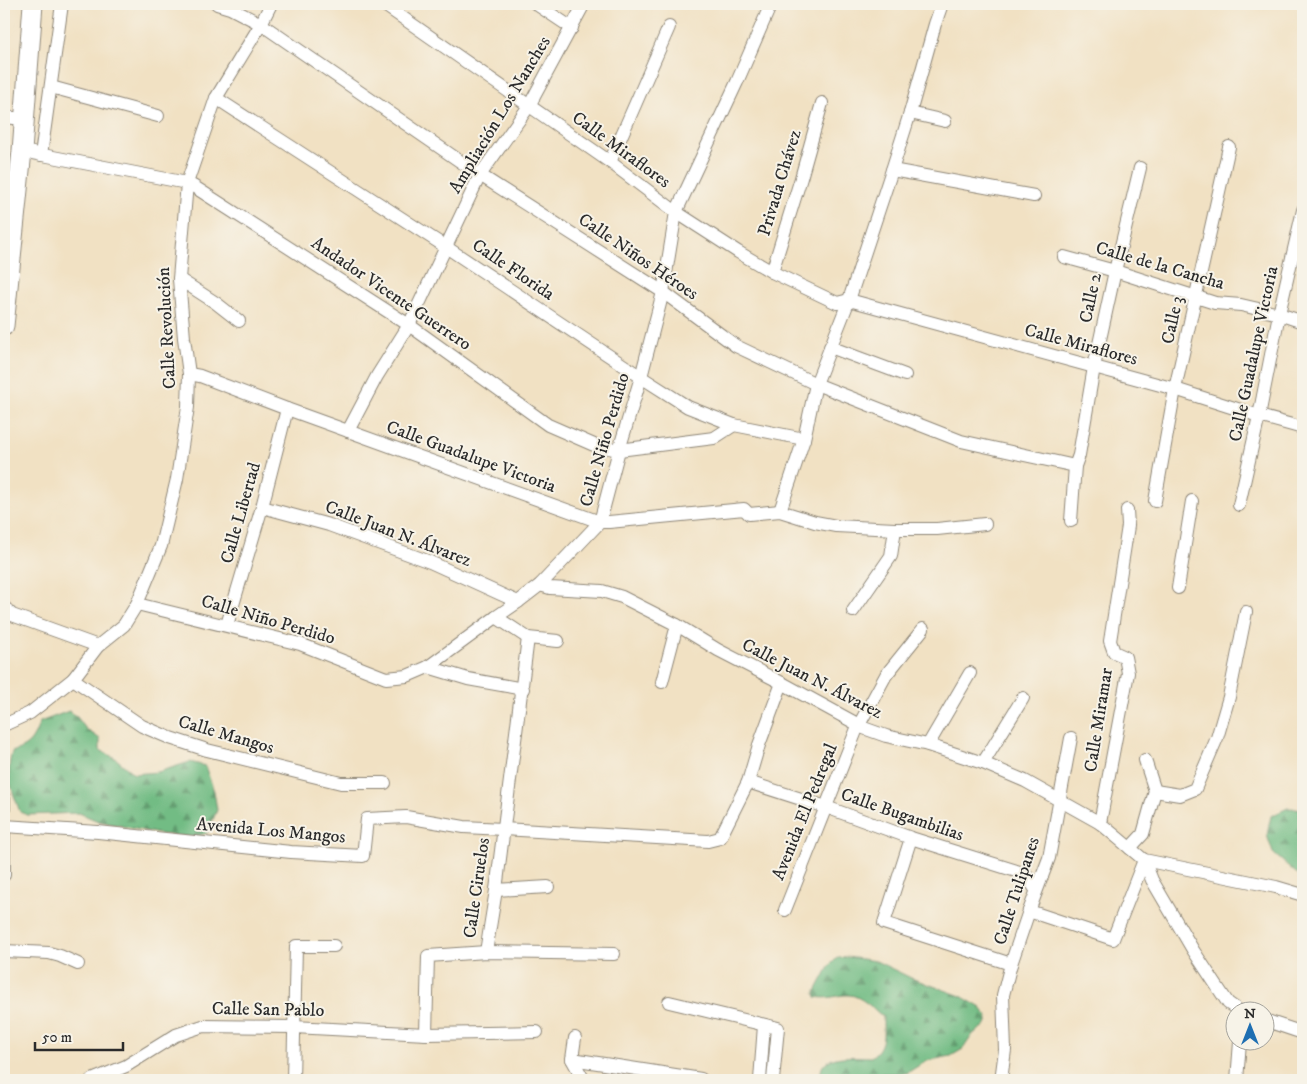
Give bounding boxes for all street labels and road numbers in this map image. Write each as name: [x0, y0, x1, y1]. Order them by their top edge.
street label: Ampliación Los Nanches: [444, 32, 556, 198]
street label: Calle Miraflores: [568, 107, 674, 193]
street label: Privada Chávez: [753, 127, 807, 239]
street label: Calle Niños Héroes: [574, 209, 702, 305]
street label: Andador Vicente Guerrero: [307, 232, 475, 356]
street label: Calle Florida: [468, 234, 559, 306]
street label: Calle de la Cancha: [1093, 237, 1227, 295]
street label: Calle Guadalupe Victoria: [1225, 264, 1283, 444]
street label: Calle Revolución: [153, 266, 181, 390]
street label: Calle 2: [1075, 271, 1107, 325]
street label: Calle 3: [1157, 294, 1189, 346]
street label: Calle Miraflores: [1022, 319, 1140, 371]
street label: Calle Niño Perdido: [575, 370, 635, 509]
street label: Calle Guadalupe Victoria: [383, 416, 559, 498]
street label: Calle Libertad: [216, 460, 266, 566]
street label: Calle Juan N. Álvarez: [322, 495, 475, 572]
street label: Calle Niño Perdido: [199, 590, 338, 650]
street label: Calle Juan N. Álvarez: [738, 633, 887, 724]
street label: Calle Miramar: [1080, 666, 1118, 774]
street label: Calle Mangos: [176, 711, 276, 759]
street label: Avenida El Pedregal: [768, 740, 843, 884]
street label: Calle Bugambilias: [838, 784, 966, 846]
street label: Avenida Los Mangos: [196, 814, 346, 848]
street label: Calle Tulipanes: [989, 834, 1045, 948]
street label: Calle Ciruelos: [459, 836, 495, 940]
street label: Calle San Pablo: [212, 998, 325, 1022]

